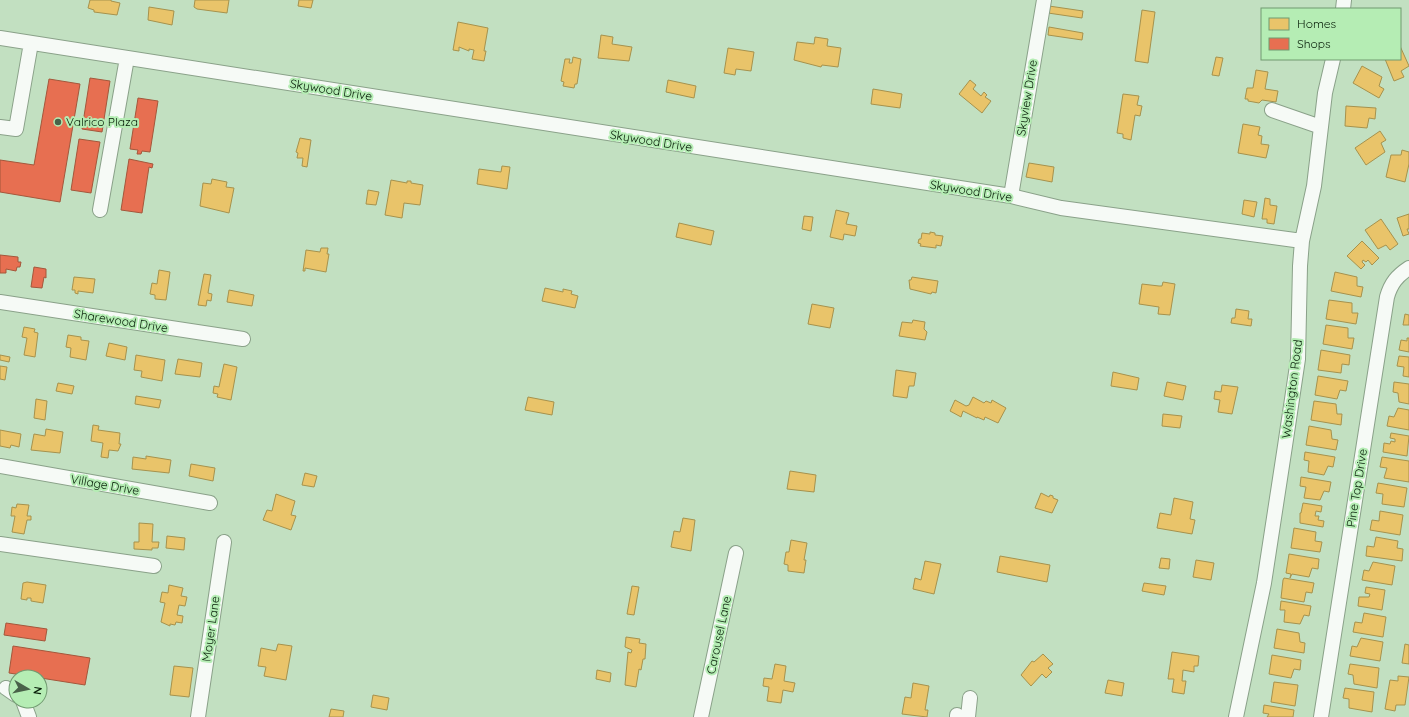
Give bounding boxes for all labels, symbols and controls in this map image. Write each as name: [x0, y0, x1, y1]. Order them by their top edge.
legend: [1261, 8, 1401, 60]
text: Homes: [1297, 16, 1337, 31]
text: Shops: [1297, 36, 1331, 51]
street label: Skyview Drive: [1013, 59, 1040, 137]
street label: Skywood Drive: [289, 76, 373, 103]
place label: Valrico Plaza: [66, 114, 138, 129]
marker: Valrico Plaza: [53, 117, 63, 127]
street label: Skywood Drive: [609, 127, 693, 154]
street label: Skywood Drive: [929, 177, 1013, 204]
street label: Sharewood Drive: [73, 306, 169, 335]
street label: Washington Road: [1278, 339, 1305, 439]
street label: Pine Top Drive: [1343, 447, 1370, 528]
street label: Village Drive: [70, 471, 141, 498]
street label: Carousel Lane: [703, 594, 734, 675]
street label: Moyer Lane: [198, 595, 223, 663]
north arrow: [8, 669, 48, 709]
text: N: [30, 685, 45, 696]

